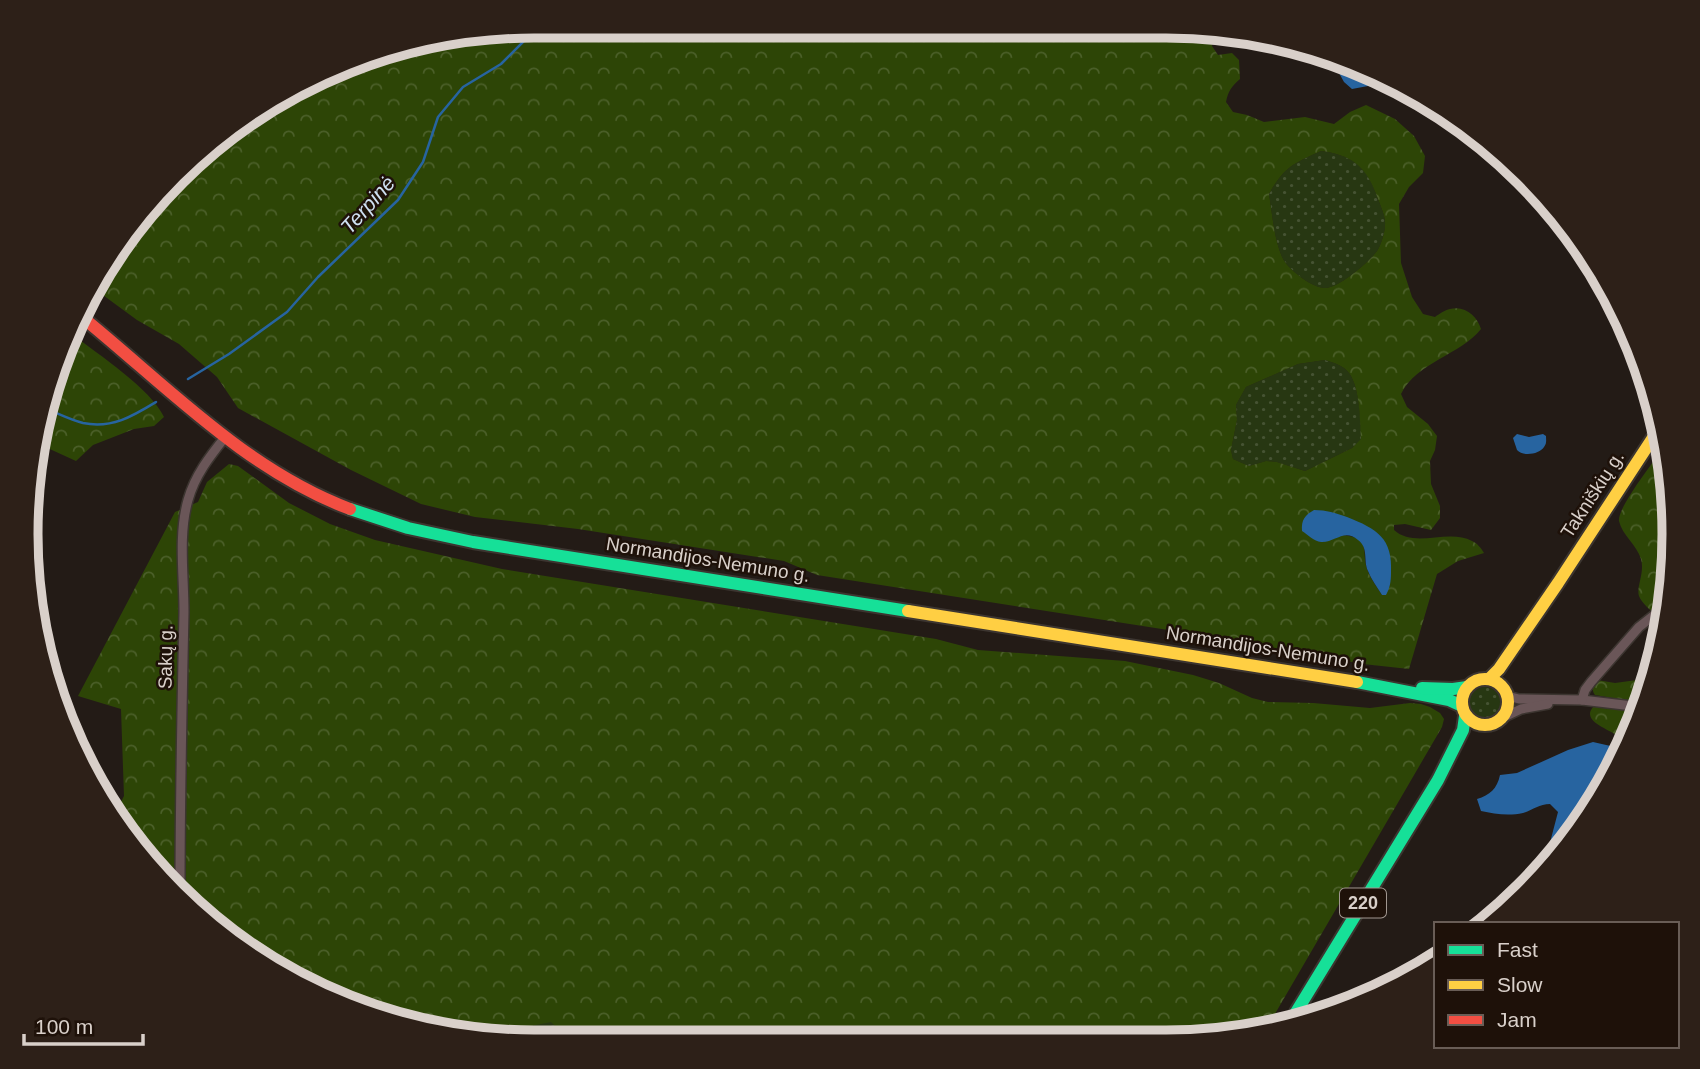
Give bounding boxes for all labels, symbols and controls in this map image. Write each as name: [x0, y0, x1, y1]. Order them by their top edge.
water label: Terpinė: [336, 171, 399, 238]
street label: Takniškių g.: [1557, 447, 1628, 542]
street label: Normandijos-Nemuno g.: [605, 533, 811, 586]
street label: Normandijos-Nemuno g.: [1165, 622, 1371, 675]
street label: Sakų g.: [154, 625, 177, 689]
road number: 220: [1340, 888, 1386, 918]
legend: [1434, 922, 1679, 1048]
text: Fast: [1497, 938, 1538, 961]
text: Slow: [1497, 973, 1543, 996]
scale bar: [24, 1002, 144, 1046]
text: Jam: [1497, 1008, 1537, 1031]
text: 100 m: [35, 1015, 93, 1038]

